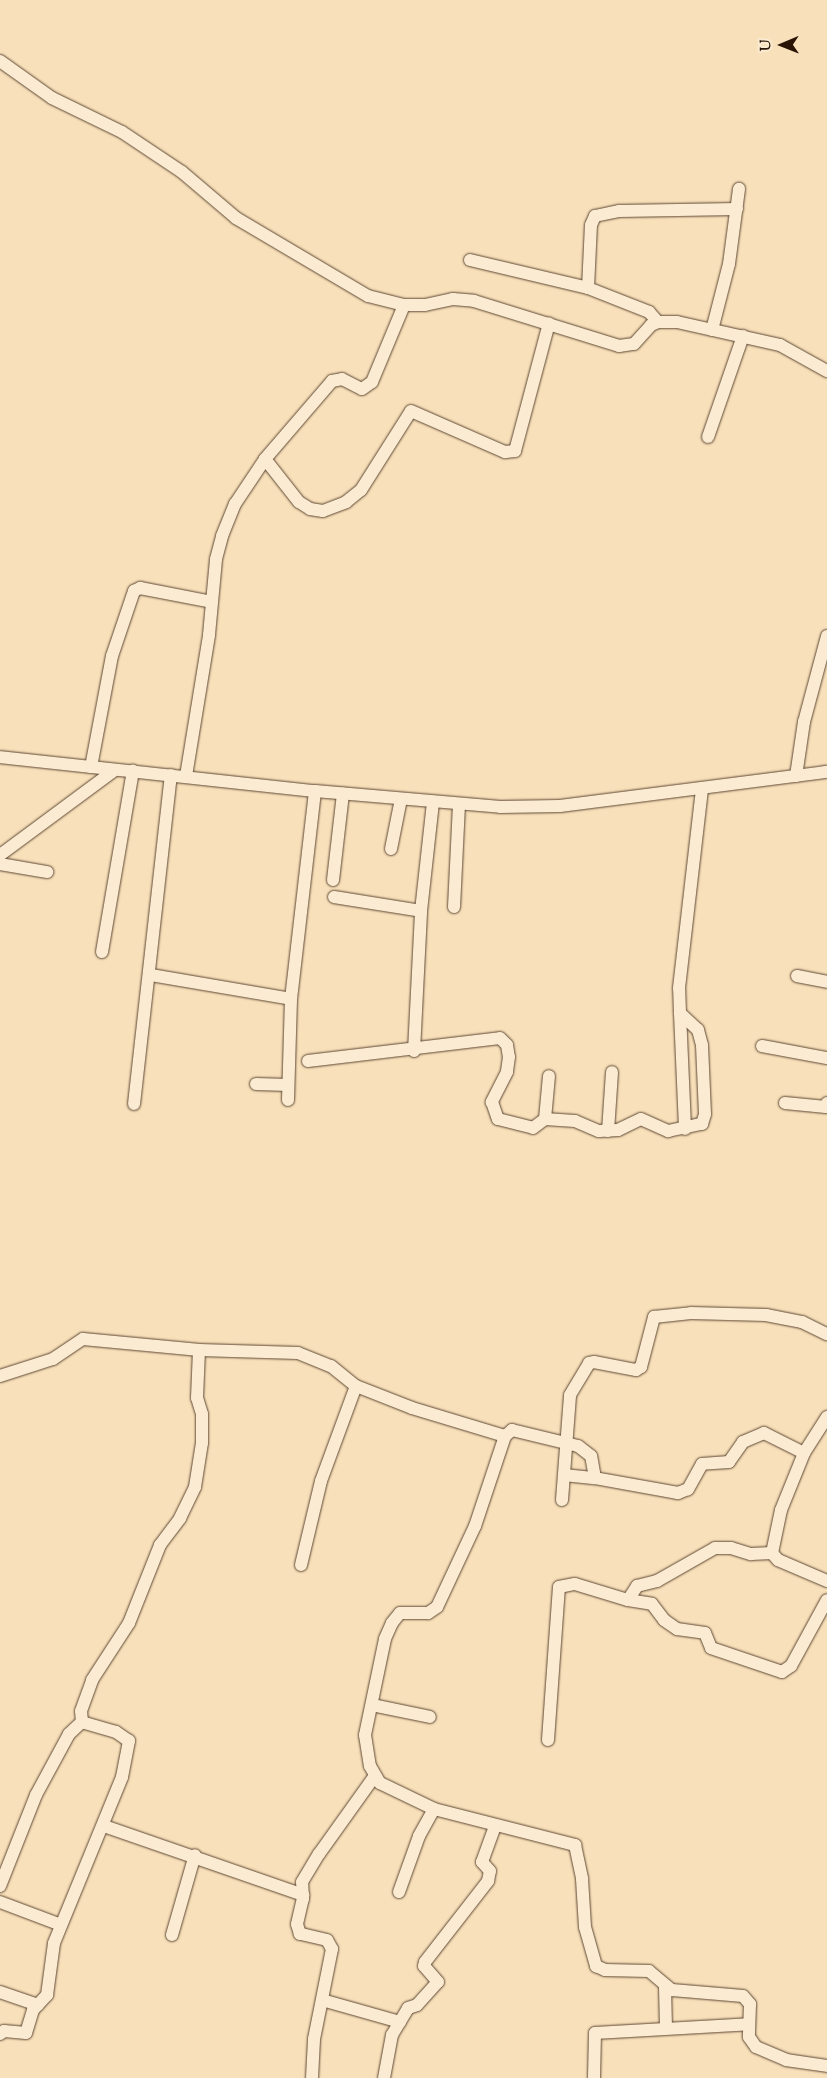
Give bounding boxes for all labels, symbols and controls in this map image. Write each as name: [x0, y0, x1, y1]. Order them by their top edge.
north arrow: [757, 20, 807, 70]
text: U: [757, 39, 777, 51]

